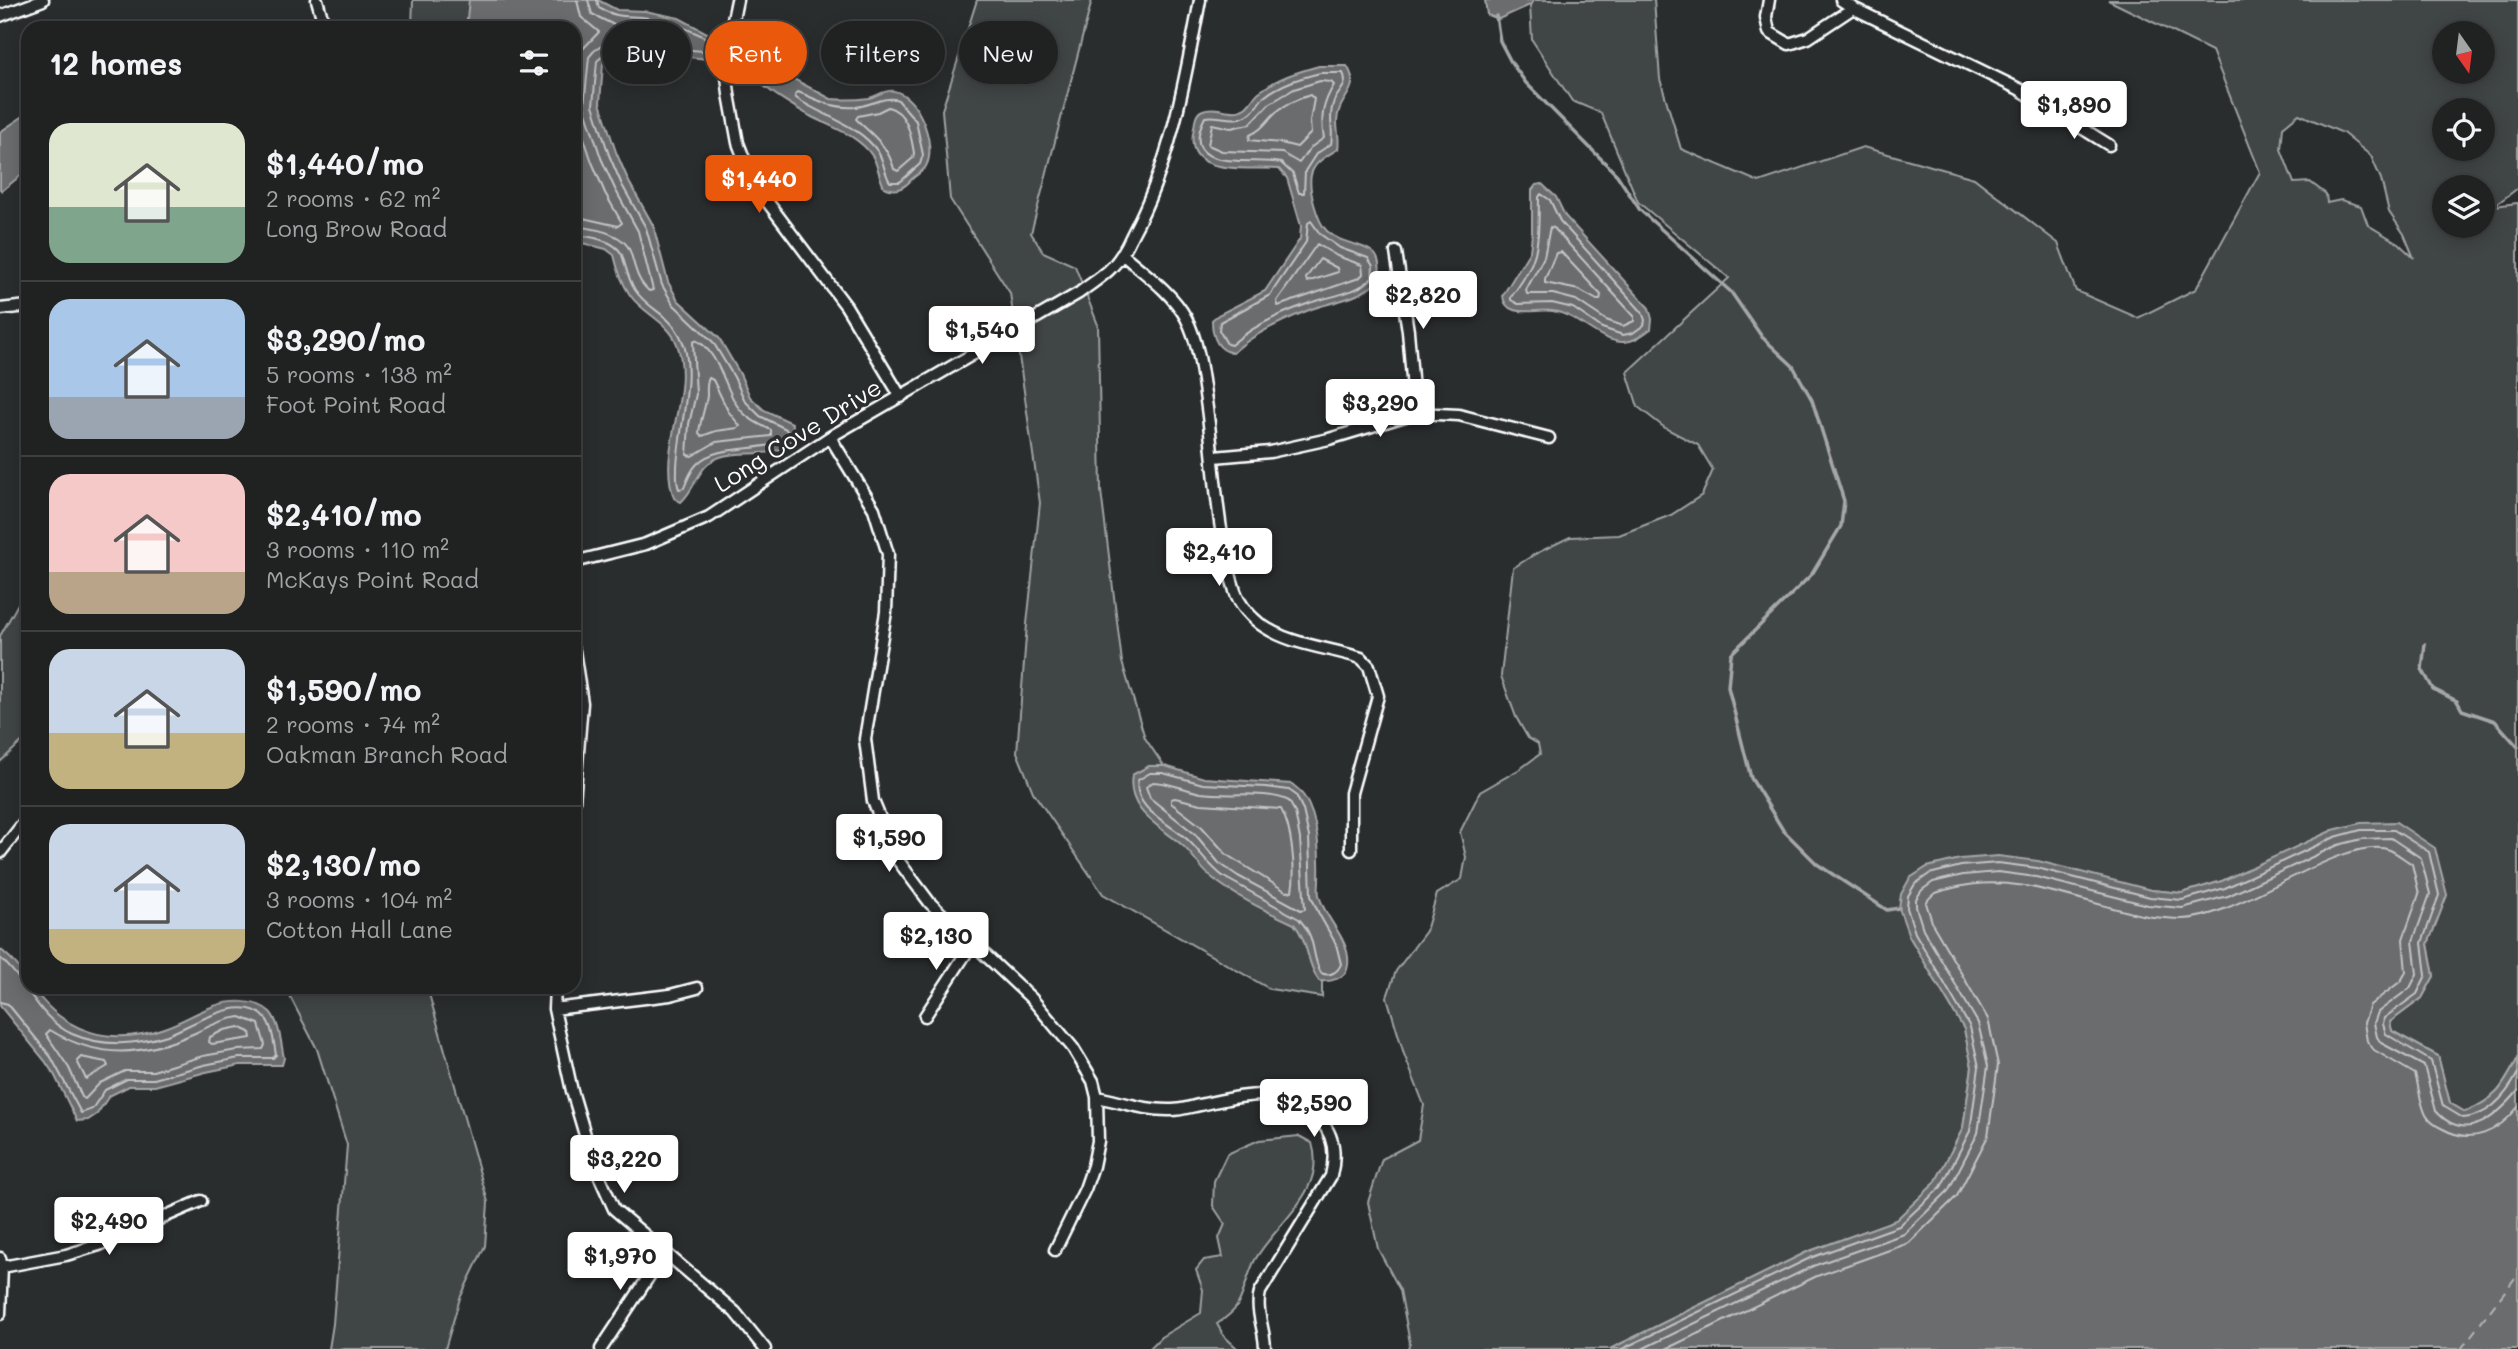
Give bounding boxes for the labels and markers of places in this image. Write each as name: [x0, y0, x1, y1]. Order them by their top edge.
pin: $1,890: [2017, 82, 2131, 141]
pin: $1,440: [702, 156, 816, 215]
pin: $2,820: [1366, 272, 1480, 331]
pin: $1,540: [925, 306, 1039, 366]
pin: $3,290: [1323, 380, 1437, 439]
pin: $2,410: [1162, 528, 1276, 588]
pin: $1,590: [832, 814, 946, 874]
pin: $2,130: [879, 912, 993, 972]
pin: $2,590: [1257, 1080, 1371, 1139]
pin: $3,220: [567, 1136, 681, 1195]
pin: $2,490: [52, 1198, 166, 1257]
pin: $1,970: [563, 1232, 677, 1292]

